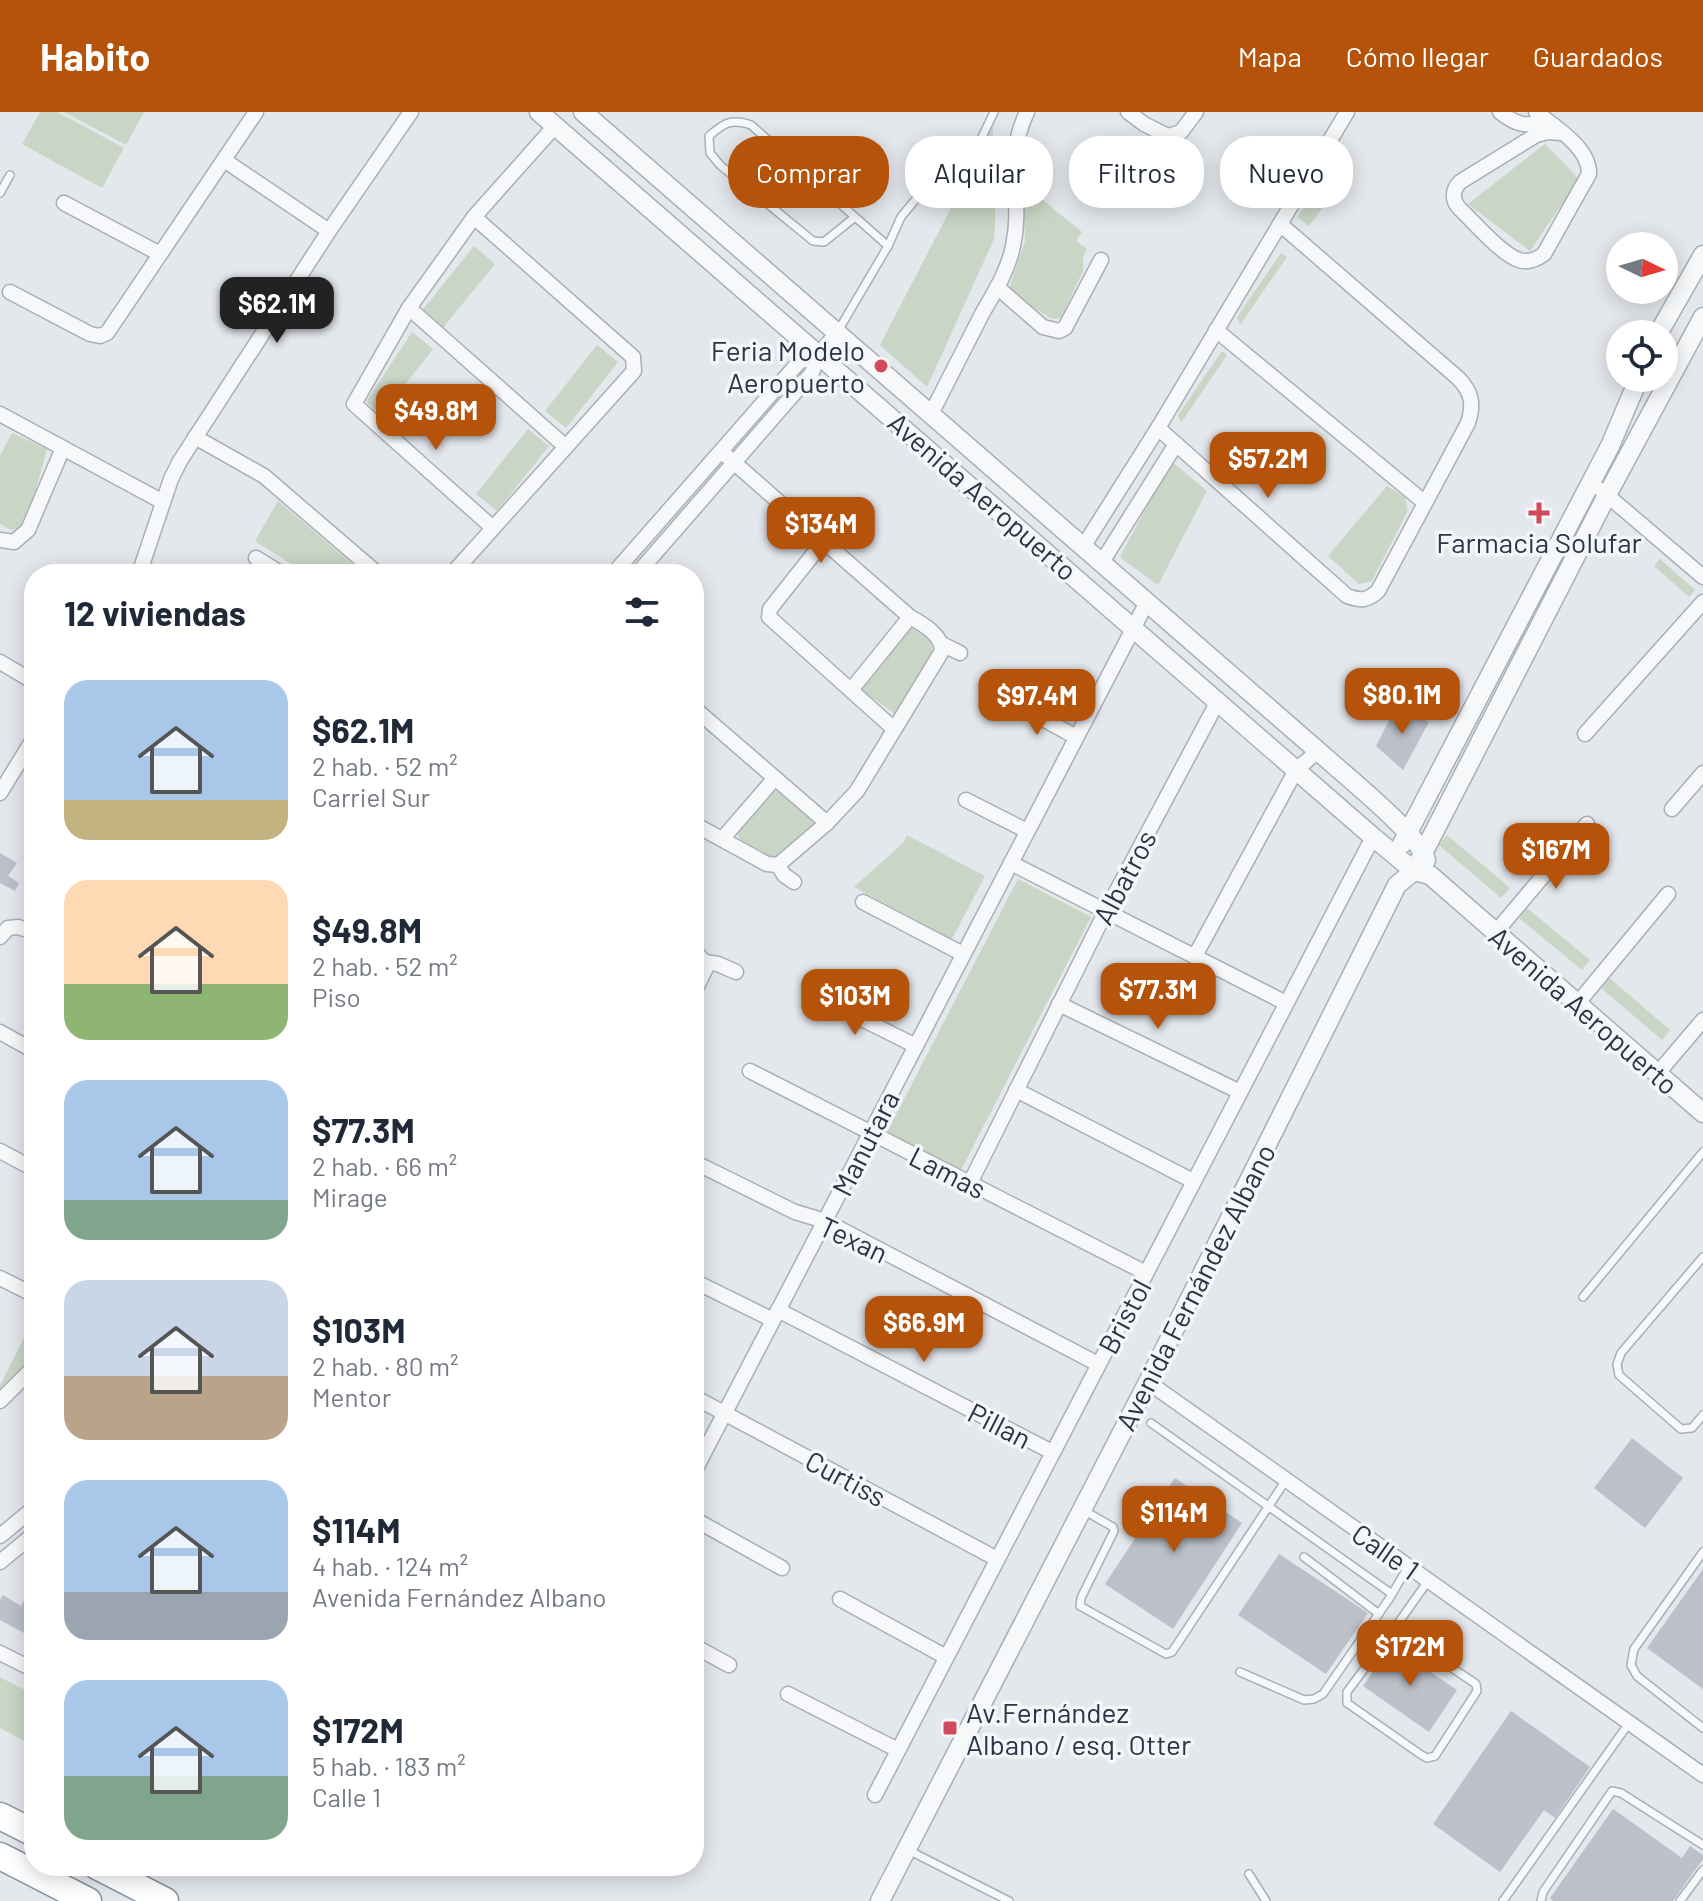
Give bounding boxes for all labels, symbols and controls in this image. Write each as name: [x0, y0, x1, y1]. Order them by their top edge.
text: Habito: [40, 33, 150, 79]
text: Mapa: [1238, 39, 1302, 73]
text: Cómo llegar: [1346, 39, 1489, 73]
text: Guardados: [1533, 39, 1663, 73]
chip: Comprar: [728, 136, 889, 208]
chip: Alquilar: [905, 136, 1053, 208]
chip: Filtros: [1069, 136, 1204, 208]
chip: Nuevo: [1220, 136, 1353, 208]
north arrow: [1606, 232, 1678, 304]
map controls: [1606, 232, 1678, 392]
pin: $62.1M: [212, 277, 342, 345]
text: $62.1M: [238, 287, 316, 318]
button: locate: [1606, 320, 1678, 392]
place label: Feria Modelo Aeropuerto: [711, 333, 865, 399]
marker: Feria Modelo Aeropuerto: [872, 357, 890, 375]
pin: $49.8M: [371, 384, 501, 452]
text: $49.8M: [394, 394, 478, 425]
street label: Avenida Aeropuerto: [882, 405, 1084, 587]
pin: $57.2M: [1203, 432, 1333, 500]
text: $57.2M: [1228, 442, 1308, 473]
pin: $134M: [765, 497, 877, 565]
marker: Farmacia Solufar: [1530, 504, 1548, 522]
text: $134M: [785, 507, 857, 538]
place label: Farmacia Solufar: [1436, 525, 1642, 559]
icon: filters: [620, 590, 664, 634]
text: 12 viviendas: [64, 592, 246, 633]
pin: $80.1M: [1337, 668, 1467, 736]
pin: $97.4M: [972, 669, 1102, 737]
text: $80.1M: [1363, 678, 1441, 709]
text: $97.4M: [996, 679, 1078, 710]
text: $62.1M: [312, 709, 414, 750]
icon: home: [128, 712, 224, 808]
text: 2 hab. · 52 m²: [312, 750, 458, 781]
text: Carriel Sur: [312, 781, 430, 812]
pin: $167M: [1500, 823, 1612, 891]
street label: Albatros: [1085, 824, 1163, 930]
text: $167M: [1521, 833, 1591, 864]
text: $49.8M: [312, 909, 422, 950]
icon: home: [128, 912, 224, 1008]
street label: Avenida Aeropuerto: [1483, 919, 1685, 1101]
text: 2 hab. · 52 m²: [312, 950, 458, 981]
pin: $77.3M: [1093, 963, 1223, 1031]
pin: $103M: [799, 969, 911, 1037]
text: $77.3M: [1119, 973, 1197, 1004]
text: $103M: [819, 979, 891, 1010]
text: Piso: [312, 981, 361, 1012]
street label: Manutara: [824, 1085, 906, 1201]
text: $77.3M: [312, 1109, 415, 1150]
icon: home: [128, 1112, 224, 1208]
street label: Lamas: [904, 1138, 992, 1206]
street label: Avenida Fernández Albano: [1108, 1138, 1282, 1436]
text: 2 hab. · 66 m²: [312, 1150, 457, 1181]
text: Mirage: [312, 1181, 388, 1212]
street label: Texan: [815, 1209, 893, 1269]
street label: Bristol: [1090, 1273, 1158, 1359]
pin: $66.9M: [859, 1296, 989, 1364]
text: $66.9M: [883, 1306, 965, 1337]
text: $103M: [312, 1309, 406, 1350]
icon: home: [128, 1312, 224, 1408]
text: 2 hab. · 80 m²: [312, 1350, 459, 1381]
text: Mentor: [312, 1381, 391, 1412]
street label: Pillan: [963, 1395, 1037, 1455]
street label: Curtiss: [800, 1443, 892, 1513]
pin: $114M: [1118, 1486, 1230, 1554]
text: $114M: [1140, 1496, 1208, 1527]
text: $114M: [312, 1509, 401, 1550]
icon: home: [128, 1512, 224, 1608]
street label: Calle 1: [1346, 1516, 1426, 1586]
text: 4 hab. · 124 m²: [312, 1550, 468, 1581]
text: Avenida Fernández Albano: [312, 1581, 606, 1612]
pin: $172M: [1354, 1620, 1466, 1688]
text: $172M: [1375, 1630, 1445, 1661]
place label: Av.Fernández Albano / esq. Otter: [966, 1695, 1191, 1761]
text: $172M: [312, 1709, 404, 1750]
icon: home: [128, 1712, 224, 1808]
marker: Av.Fernández Albano / esq. Otter: [941, 1719, 959, 1737]
text: 5 hab. · 183 m²: [312, 1750, 466, 1781]
text: Calle 1: [312, 1781, 381, 1812]

